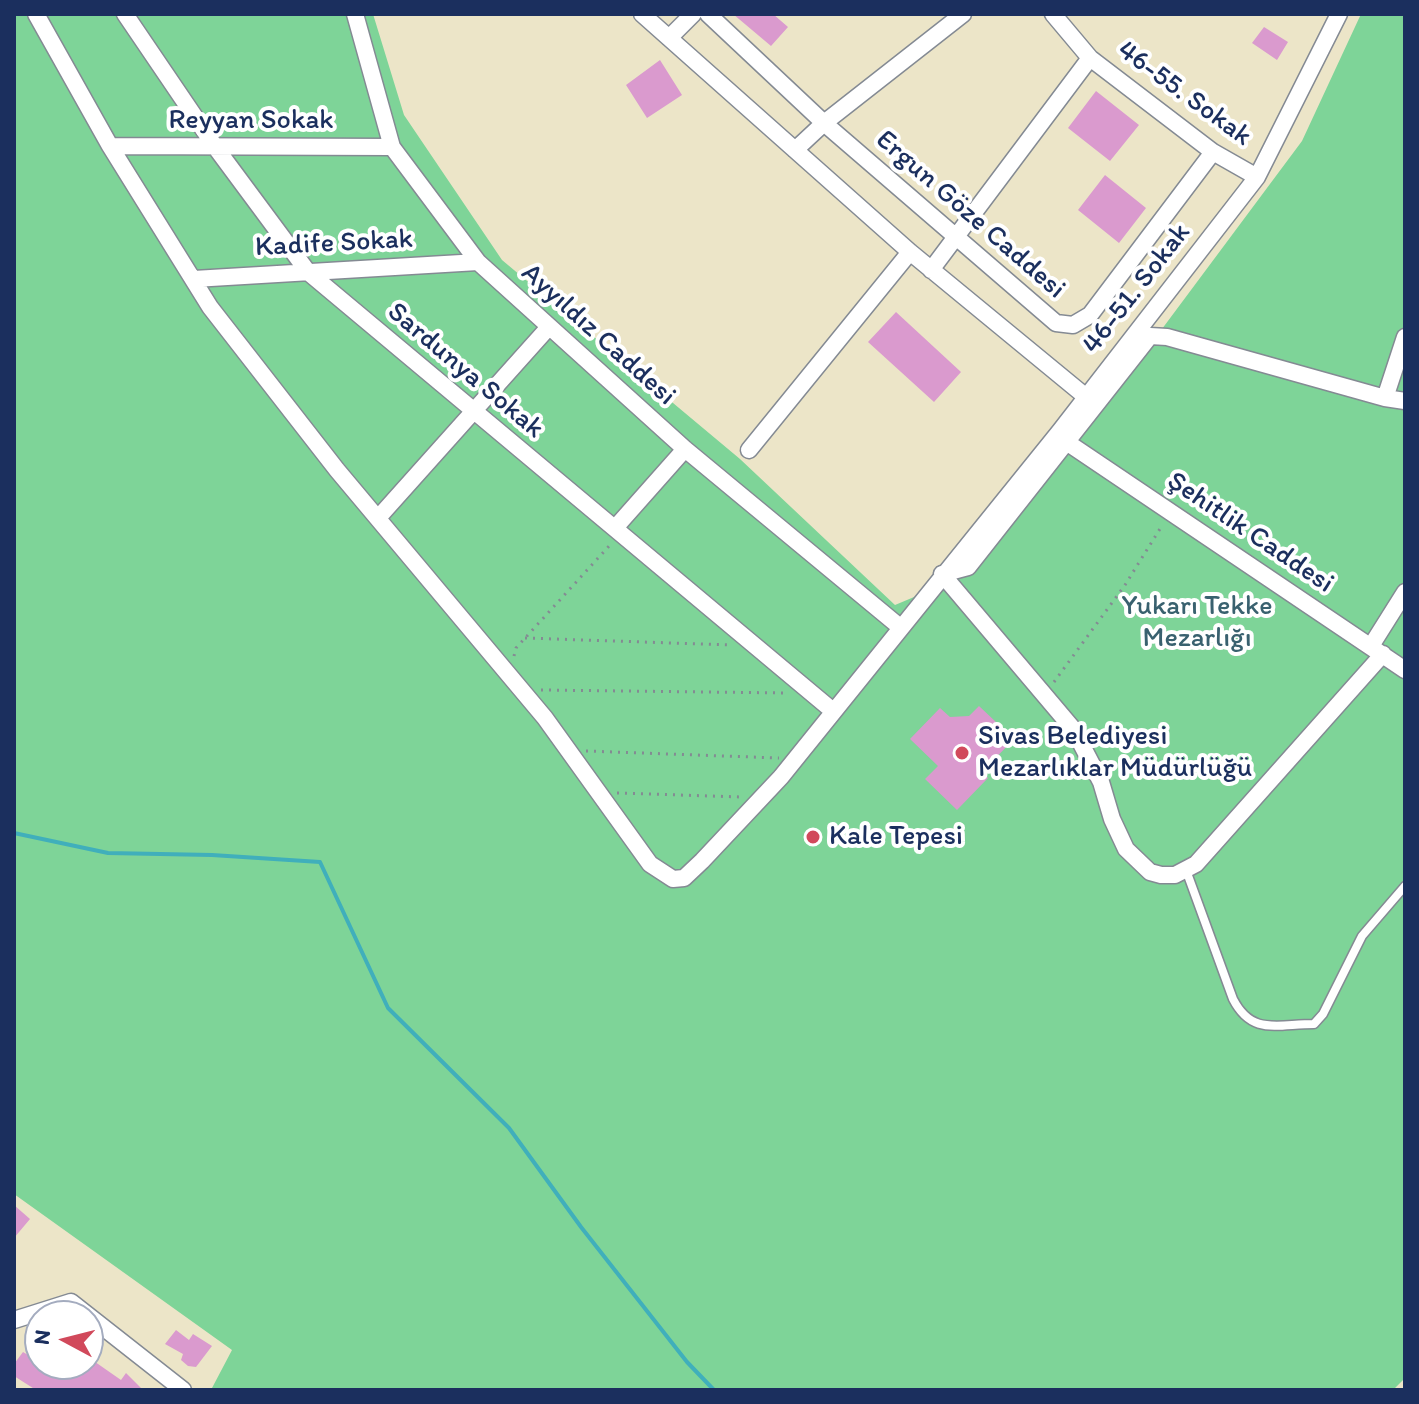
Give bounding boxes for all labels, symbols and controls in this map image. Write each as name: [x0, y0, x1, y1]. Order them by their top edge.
street label: 46-55. Sokak: [1110, 34, 1258, 154]
street label: Reyyan Sokak: [169, 104, 333, 138]
street label: Ergun Göze Caddesi: [868, 123, 1072, 307]
street label: 46-51. Sokak: [1076, 217, 1198, 361]
street label: Kadife Sokak: [254, 223, 414, 265]
street label: Ayyıldız Caddesi: [514, 257, 682, 413]
street label: Sardunya Sokak: [380, 296, 550, 446]
street label: Şehitlik Caddesi: [1160, 465, 1340, 601]
park label: Yukarı Tekke Mezarlığı: [1121, 590, 1273, 656]
place label: Sivas Belediyesi Mezarlıklar Müdürlüğü: [978, 720, 1252, 786]
marker: Sivas Belediyesi Mezarlıklar Müdürlüğü: [953, 744, 971, 762]
place label: Kale Tepesi: [829, 820, 963, 854]
marker: Kale Tepesi: [804, 828, 822, 846]
north arrow: [24, 1300, 104, 1380]
text: N: [27, 1328, 56, 1346]

